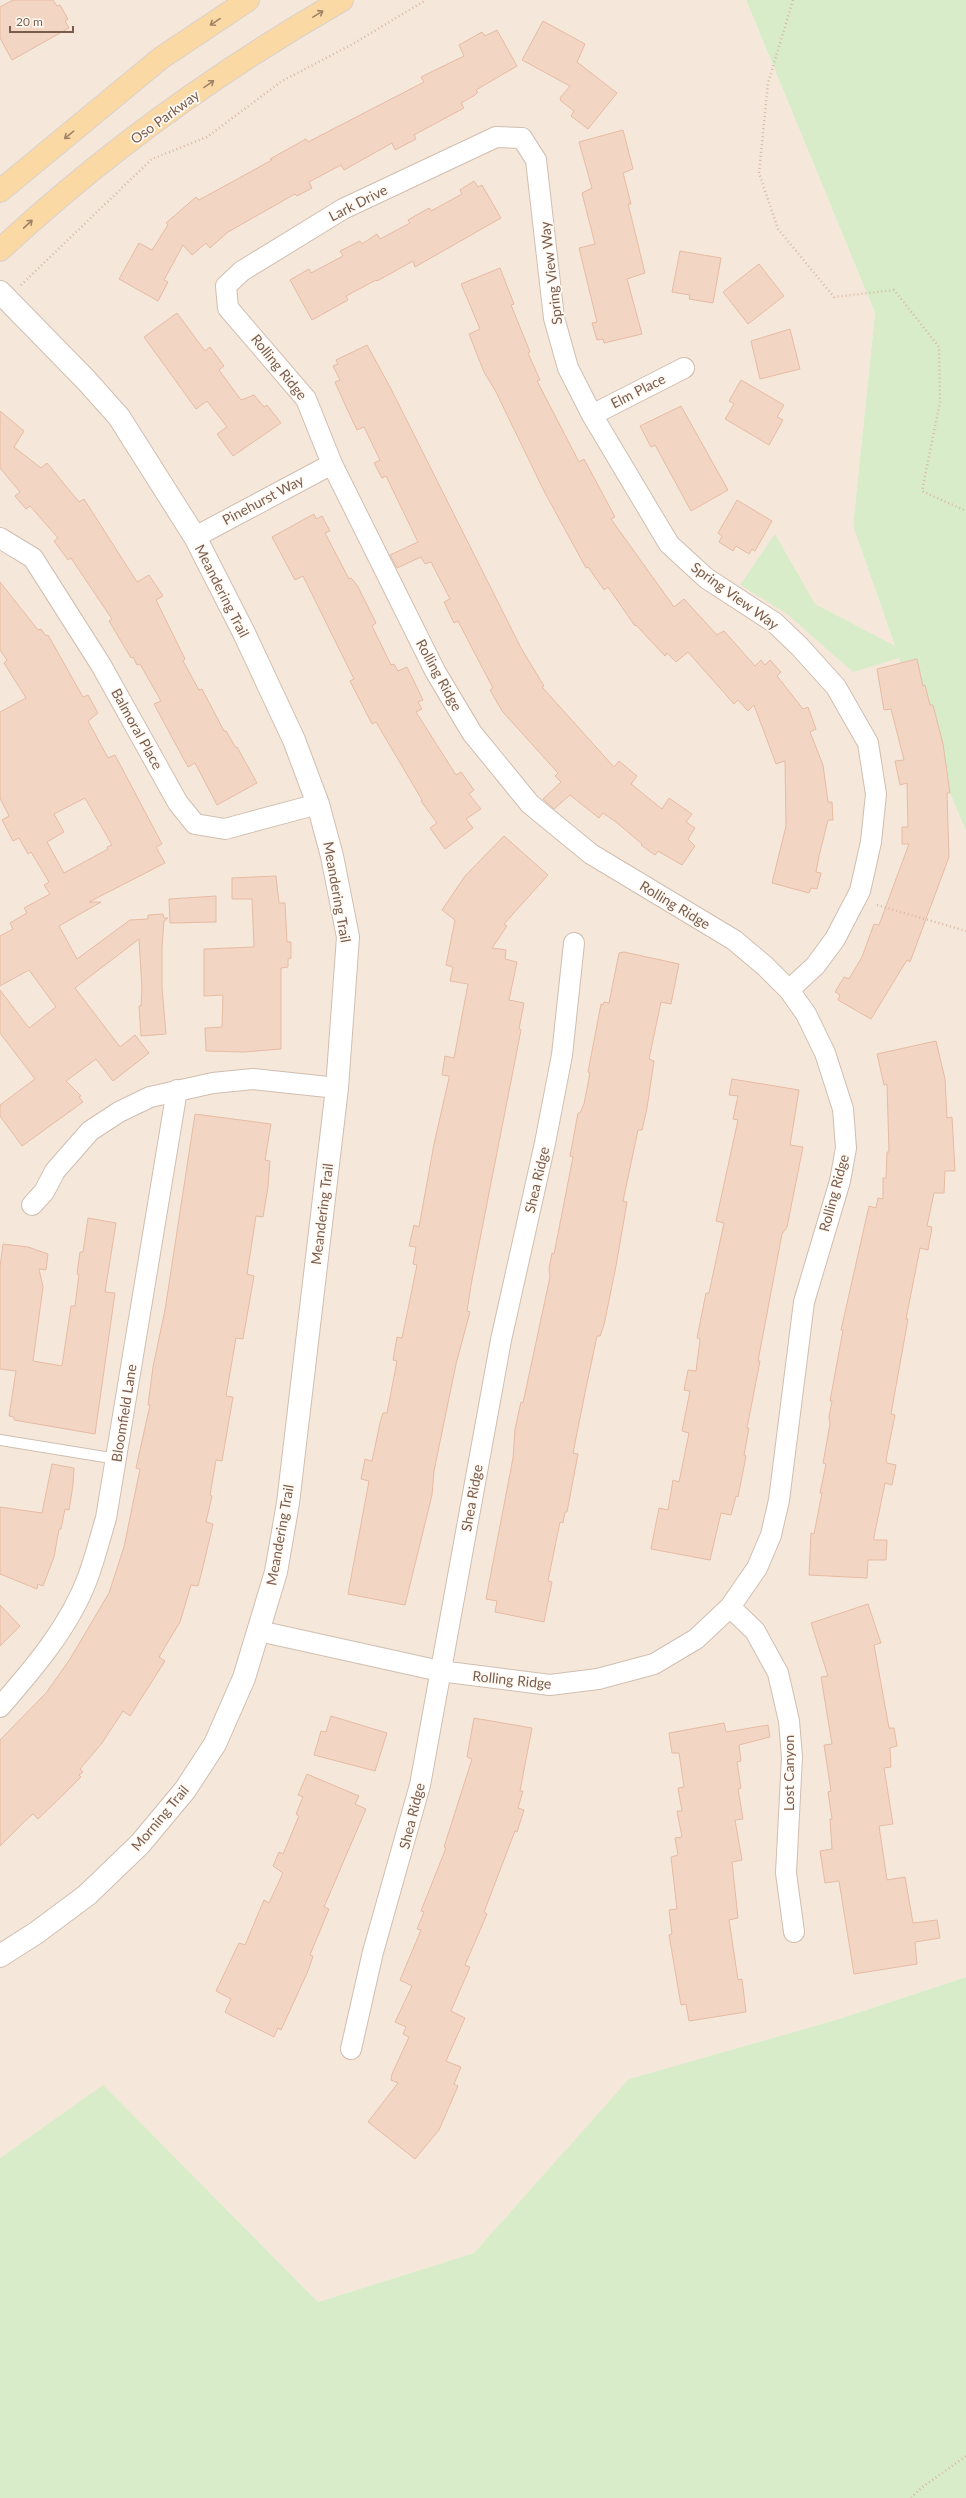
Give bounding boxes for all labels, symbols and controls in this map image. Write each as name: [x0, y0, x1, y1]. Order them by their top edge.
scale bar: [10, 8, 73, 34]
one-way arrow: [312, 10, 323, 18]
text: 20 m: [16, 14, 43, 29]
one-way arrow: [210, 18, 221, 26]
one-way arrow: [203, 80, 214, 88]
street label: Oso Parkway: [127, 85, 203, 147]
one-way arrow: [63, 130, 74, 139]
street label: Lark Drive: [326, 181, 390, 225]
one-way arrow: [23, 219, 34, 228]
street label: Spring View Way: [536, 220, 565, 326]
street label: Rolling Ridge: [248, 331, 311, 403]
street label: Elm Place: [608, 370, 668, 412]
street label: Pinehurst Way: [219, 471, 307, 528]
street label: Meandering Trail: [192, 541, 253, 640]
street label: Spring View Way: [688, 558, 783, 633]
street label: Rolling Ridge: [413, 636, 466, 714]
street label: Balmoral Place: [108, 685, 167, 772]
street label: Meandering Trail: [320, 840, 355, 944]
street label: Rolling Ridge: [637, 877, 714, 932]
street label: Shea Ridge: [521, 1145, 552, 1215]
street label: Rolling Ridge: [815, 1152, 852, 1233]
street label: Meandering Trail: [307, 1162, 336, 1266]
street label: Bloomfield Lane: [107, 1363, 140, 1463]
street label: Shea Ridge: [457, 1463, 486, 1533]
street label: Meandering Trail: [262, 1483, 297, 1587]
street label: Rolling Ridge: [472, 1667, 552, 1692]
street label: Lost Canyon: [780, 1735, 797, 1811]
street label: Morning Trail: [127, 1781, 192, 1854]
street label: Shea Ridge: [395, 1781, 428, 1851]

